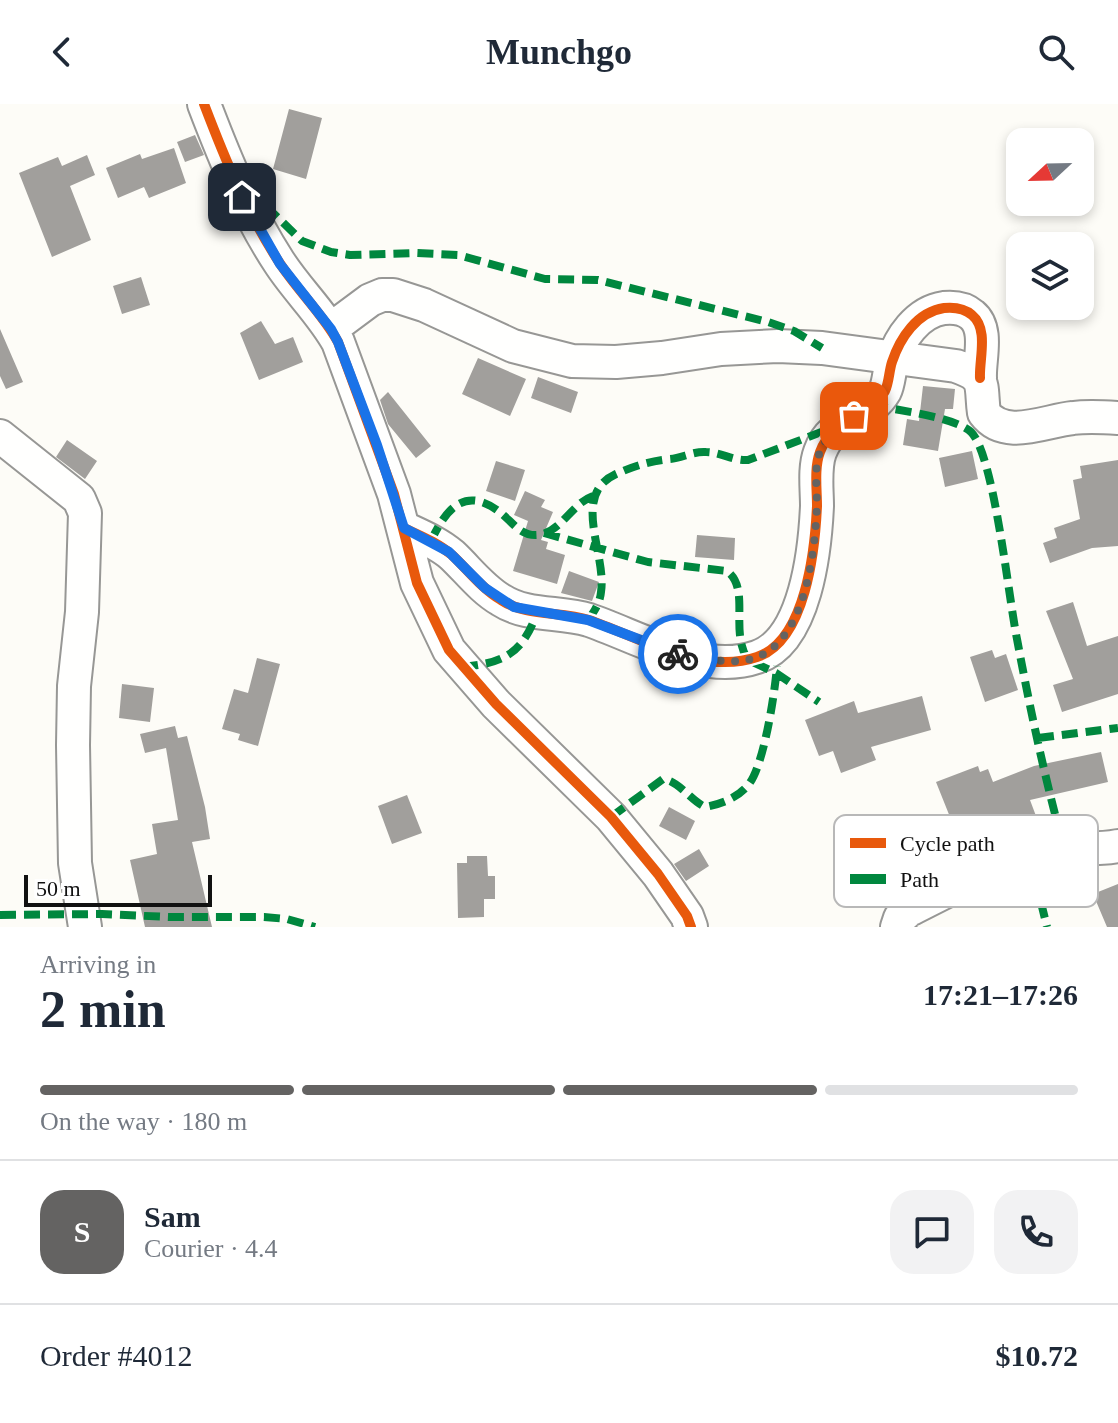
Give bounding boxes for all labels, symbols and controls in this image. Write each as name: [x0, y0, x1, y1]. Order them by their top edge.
icon: back: [40, 30, 84, 74]
icon: search: [1034, 30, 1078, 74]
text: Munchgo: [486, 32, 632, 72]
north arrow: [1006, 128, 1094, 216]
map controls: [1006, 128, 1094, 320]
pin: [208, 163, 276, 231]
icon: home: [220, 175, 264, 219]
button: layers: [1006, 232, 1094, 320]
pin: [820, 382, 888, 450]
icon: bag: [832, 394, 876, 438]
courier: [638, 614, 718, 694]
icon: bike: [656, 632, 700, 676]
legend: [834, 815, 1098, 907]
text: Cycle path: [900, 831, 995, 856]
text: Path: [900, 867, 939, 892]
scale bar: [24, 871, 212, 907]
text: 50 m: [36, 876, 81, 901]
text: Arriving in: [40, 950, 156, 979]
text: 17:21–17:26: [923, 978, 1078, 1011]
text: 2 min: [40, 981, 166, 1038]
text: On the way · 180 m: [40, 1107, 247, 1136]
button: chat: [890, 1190, 974, 1274]
button: phone: [994, 1190, 1078, 1274]
text: Sam: [144, 1200, 201, 1233]
text: S: [74, 1215, 90, 1248]
text: Courier · 4.4: [144, 1234, 278, 1263]
text: Order #4012: [40, 1339, 192, 1372]
text: $10.72: [996, 1339, 1078, 1372]

